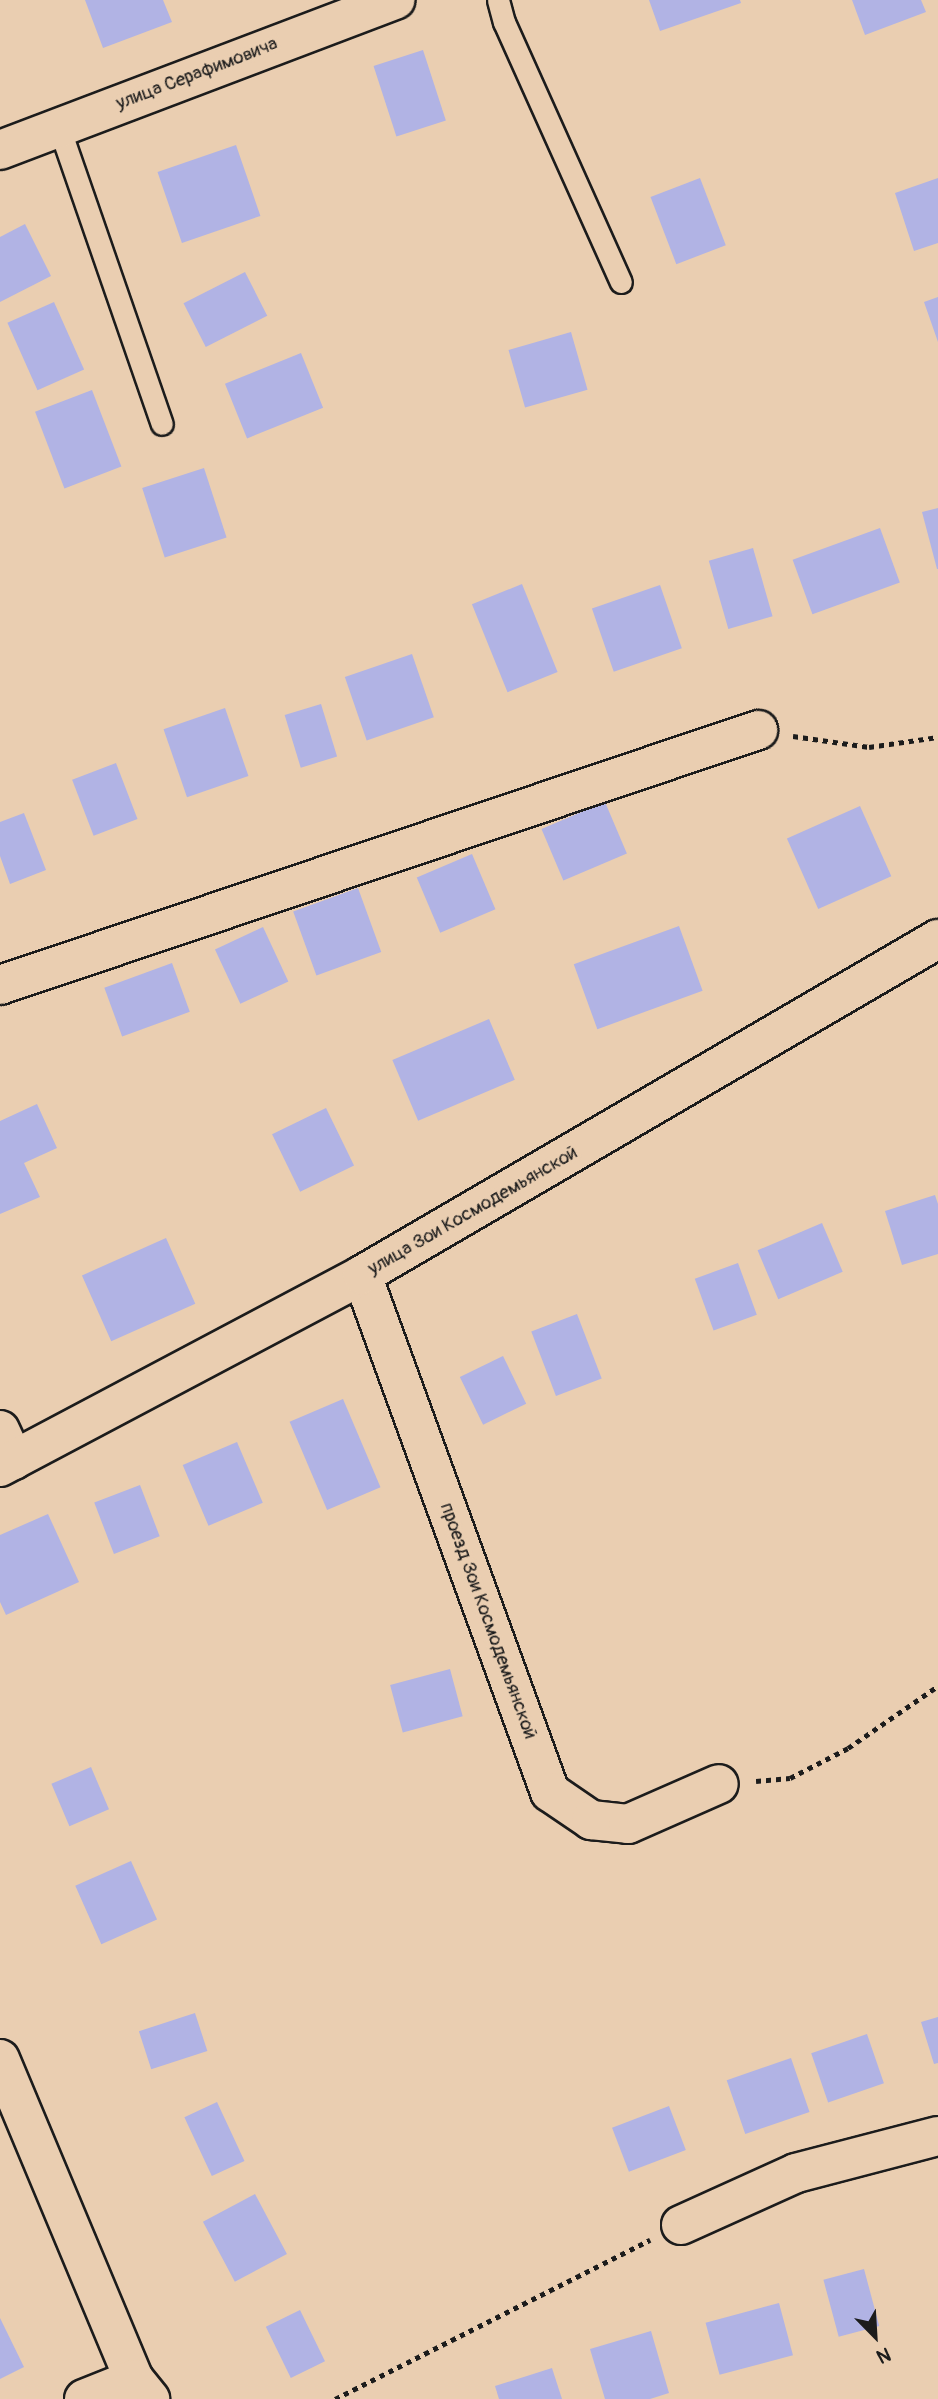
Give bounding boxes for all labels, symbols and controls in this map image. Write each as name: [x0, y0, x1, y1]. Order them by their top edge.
street label: улица Серафимовича: [113, 33, 281, 115]
street label: улица Зои Космодемьянской: [364, 1142, 582, 1280]
street label: проезд Зои Космодемьянской: [435, 1500, 541, 1742]
north arrow: [840, 2301, 910, 2371]
text: N: [873, 2342, 894, 2369]

